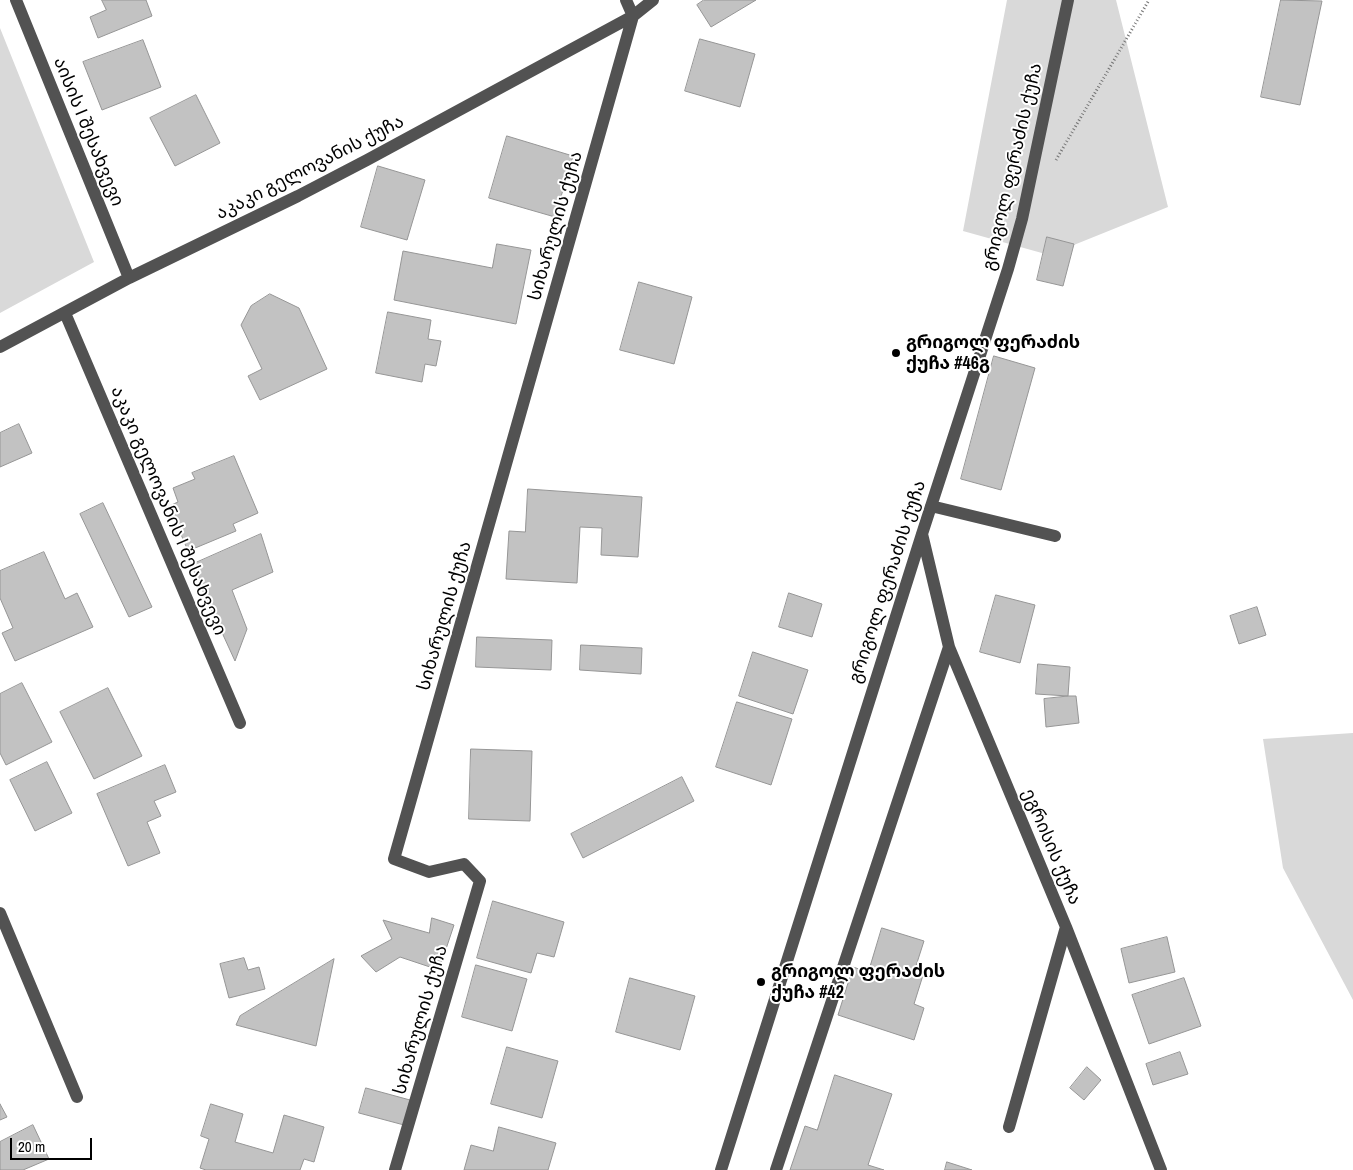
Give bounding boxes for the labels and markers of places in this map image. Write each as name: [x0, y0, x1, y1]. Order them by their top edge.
place label: გრიგოლ ფერაძის ქუჩა #46გ: [906, 332, 1080, 374]
marker: გრიგოლ ფერაძის ქუჩა #46გ: [890, 347, 902, 359]
place label: გრიგოლ ფერაძის ქუჩა #42: [771, 961, 945, 1004]
marker: გრიგოლ ფერაძის ქუჩა #42: [755, 976, 767, 988]

